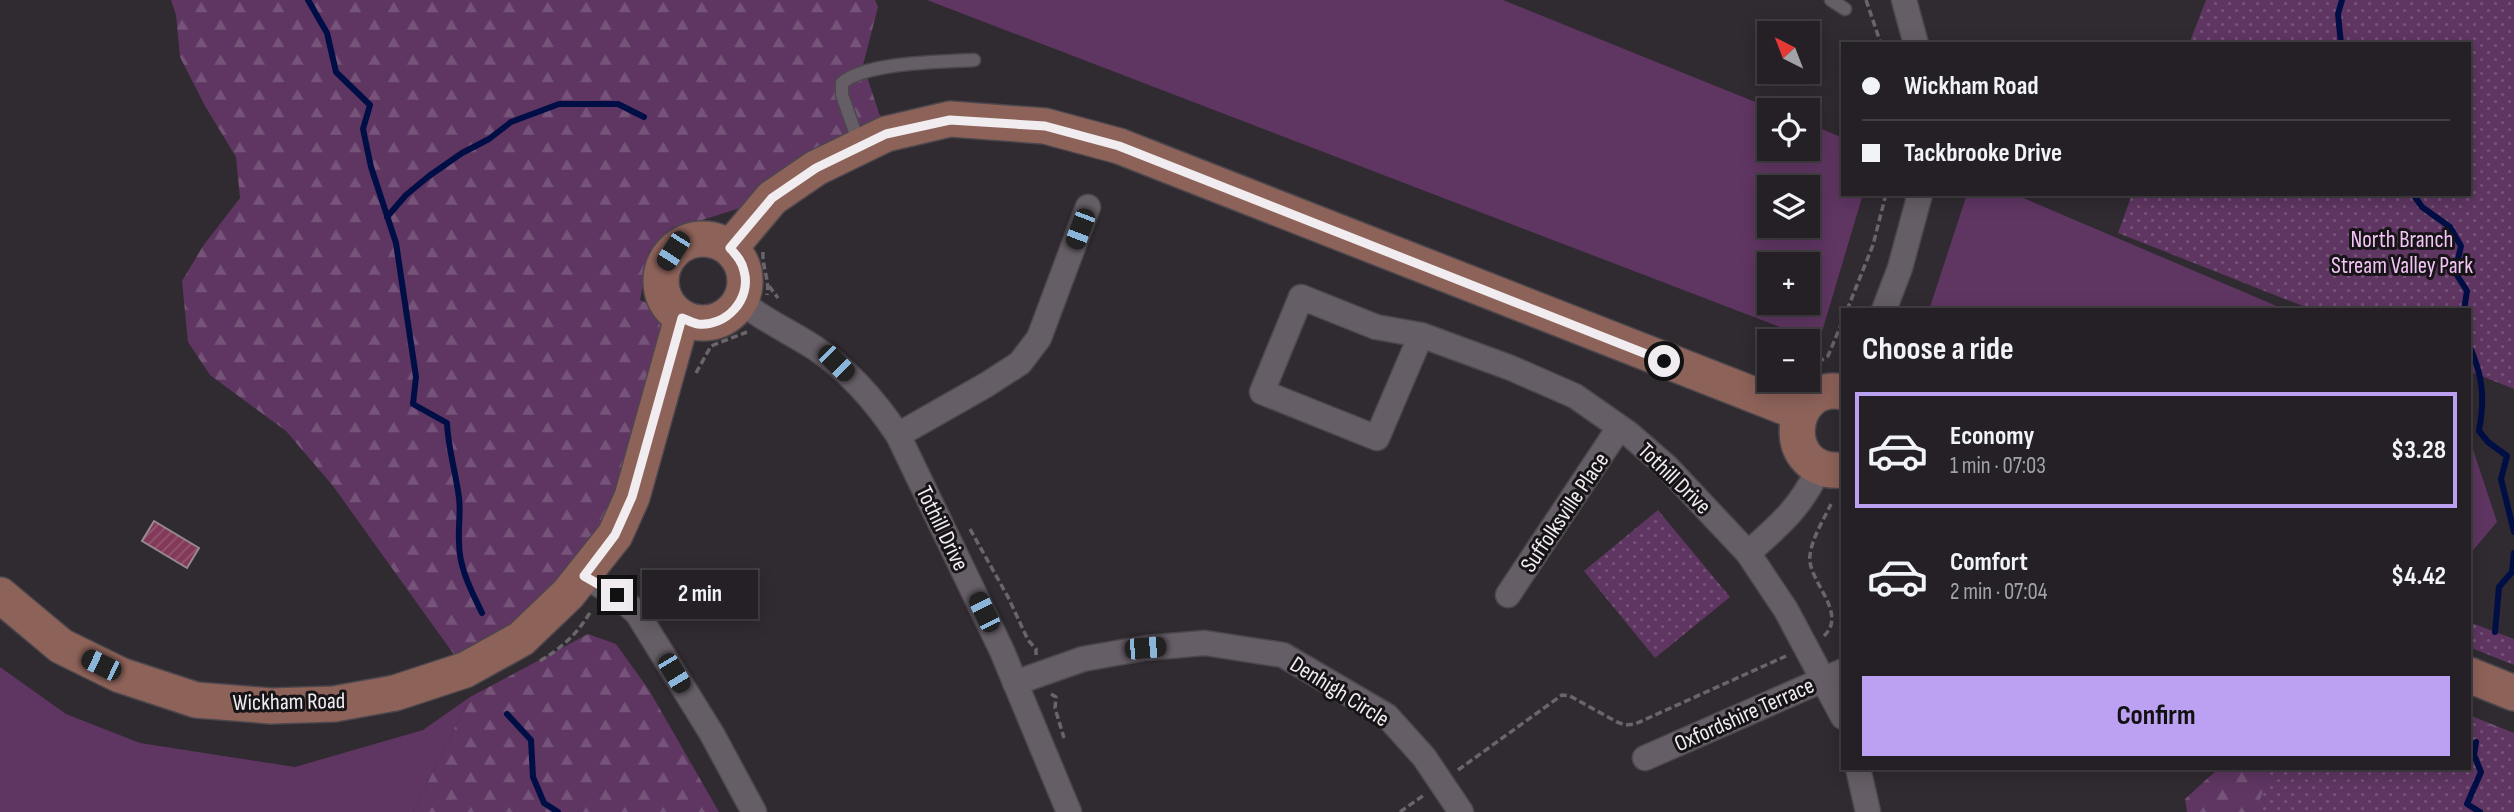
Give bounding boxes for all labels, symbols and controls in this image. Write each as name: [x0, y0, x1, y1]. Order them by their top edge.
north arrow: [1757, 21, 1820, 84]
map controls: [1757, 21, 1820, 392]
text: Wickham Road: [1904, 71, 2039, 102]
button: locate: [1757, 98, 1820, 161]
text: Tackbrooke Drive: [1904, 138, 2062, 169]
button: layers: [1757, 175, 1820, 238]
car: [1063, 206, 1098, 252]
park label: North Branch Stream Valley Park: [2331, 226, 2473, 280]
car: [653, 228, 694, 274]
button: +: [1757, 252, 1820, 315]
button: −: [1757, 329, 1820, 392]
text: Choose a ride: [1862, 330, 2014, 369]
car: [814, 341, 859, 385]
route start: [1648, 345, 1680, 377]
icon: car: [1866, 419, 1929, 482]
text: Economy: [1950, 421, 2034, 452]
text: $3.28: [2391, 435, 2446, 466]
street label: Tothill Drive: [1632, 437, 1717, 520]
street label: Suffolksville Place: [1515, 447, 1615, 578]
text: 1 min · 07:03: [1950, 452, 2046, 480]
street label: Tothill Drive: [910, 481, 975, 575]
icon: car: [1866, 545, 1929, 608]
text: Comfort: [1950, 547, 2028, 578]
text: $4.42: [2391, 561, 2446, 592]
callout: 2 min: [642, 570, 757, 620]
text: 2 min · 07:04: [1950, 578, 2047, 606]
route end: [601, 579, 633, 611]
text: 2 min: [678, 580, 722, 608]
car: [966, 589, 1003, 635]
car: [1124, 636, 1167, 660]
car: [78, 646, 125, 684]
car: [655, 650, 694, 696]
street label: Denhigh Circle: [1285, 650, 1394, 733]
street label: Oxfordshire Terrace: [1670, 672, 1819, 758]
button: Confirm: [1862, 676, 2450, 756]
street label: Wickham Road: [232, 687, 346, 717]

